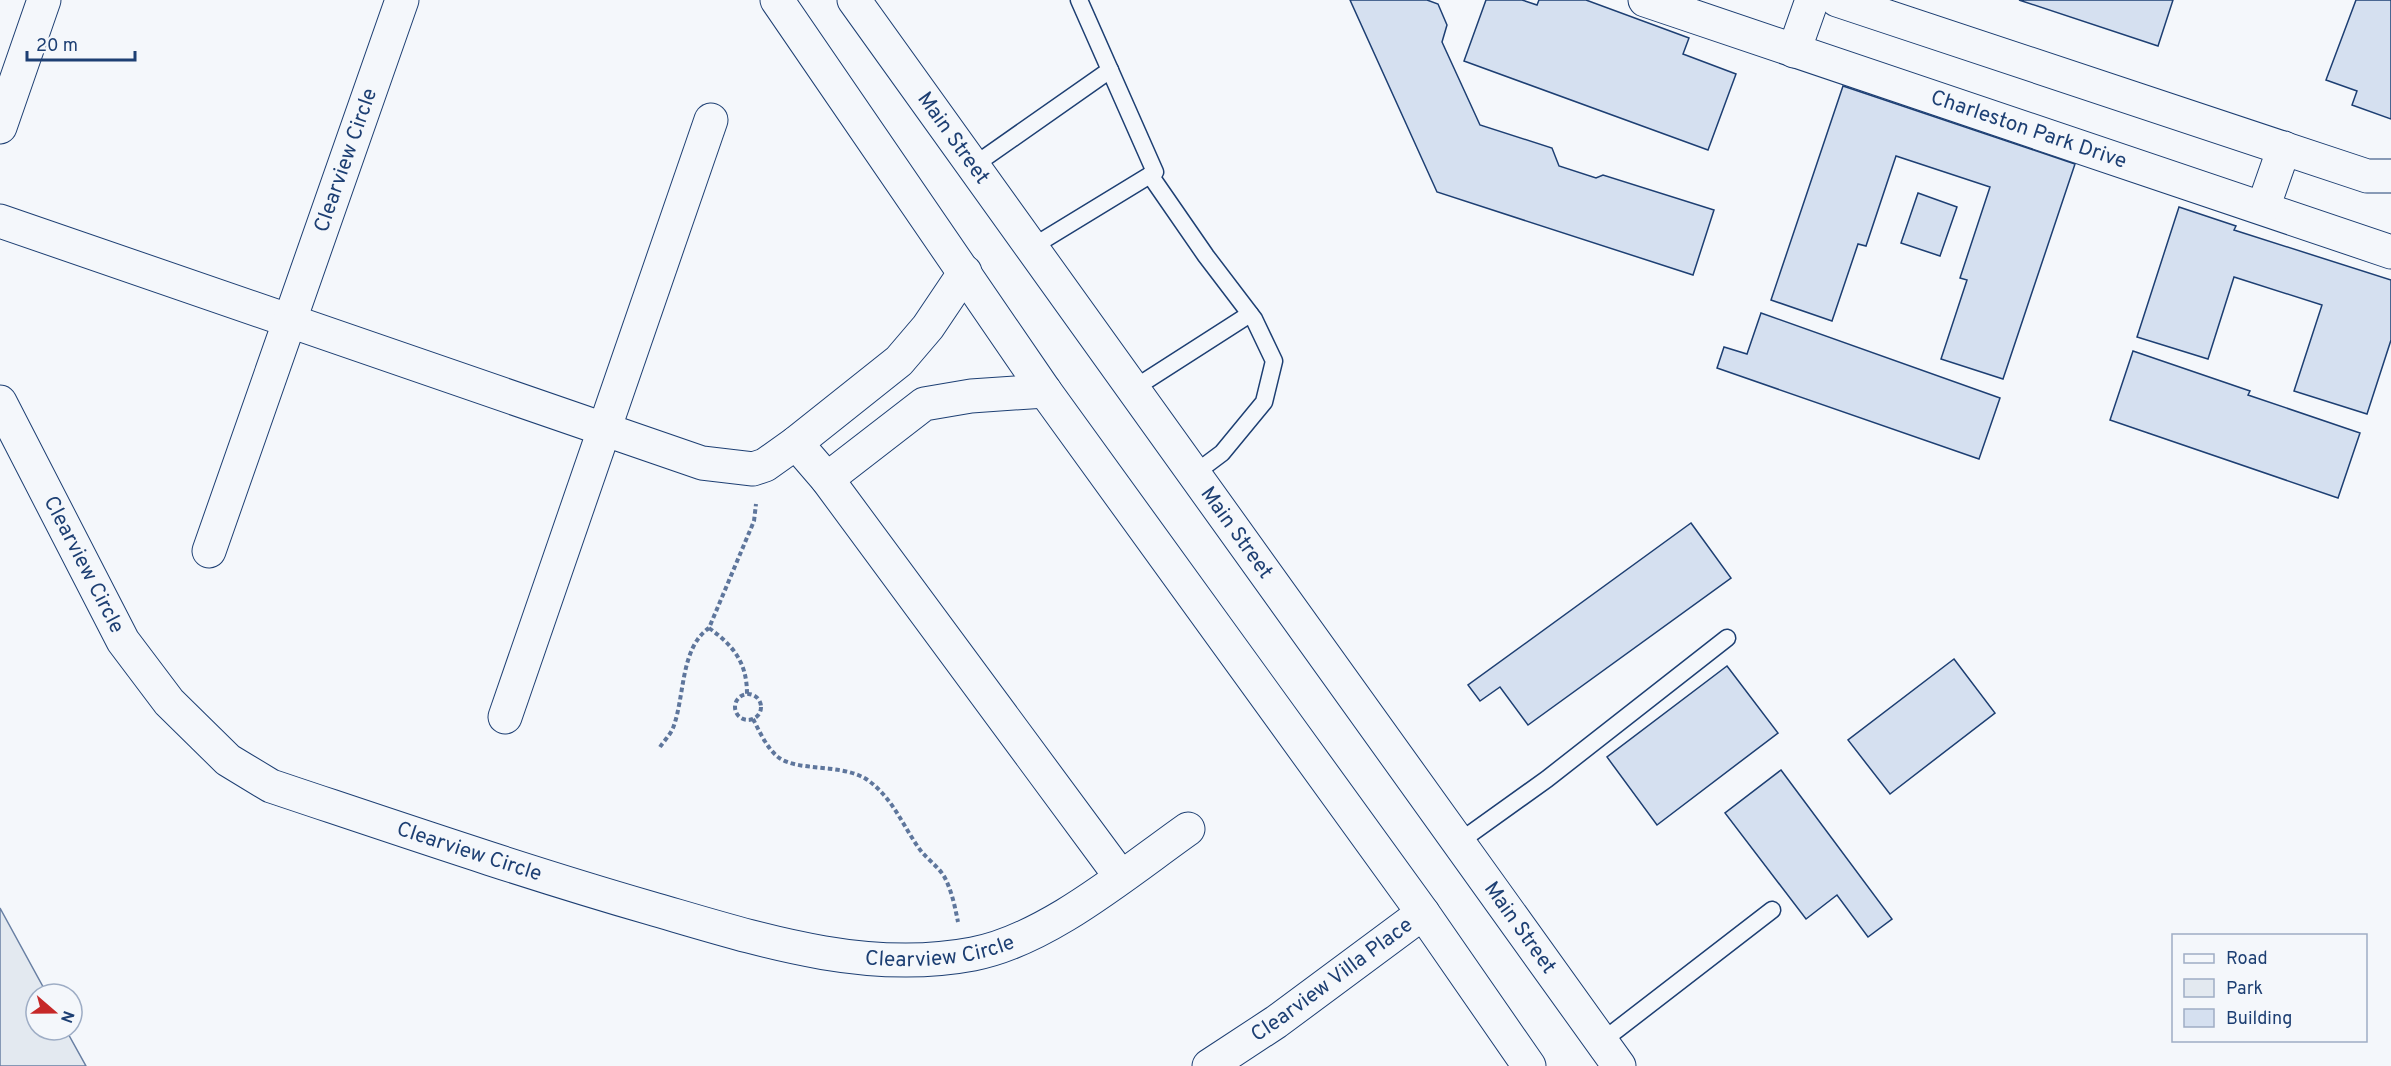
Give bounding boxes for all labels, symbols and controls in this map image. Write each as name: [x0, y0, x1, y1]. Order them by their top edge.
scale bar: [27, 24, 135, 62]
text: 20 m: [36, 35, 78, 58]
street label: Charleston Park Drive: [1927, 84, 2130, 175]
street label: Clearview Circle: [308, 85, 384, 236]
street label: Main Street: [911, 87, 995, 190]
street label: Main Street: [1194, 482, 1279, 584]
street label: Clearview Circle: [37, 491, 130, 638]
street label: Clearview Circle: [393, 815, 545, 888]
street label: Main Street: [1478, 876, 1562, 979]
street label: Clearview Villa Place: [1246, 912, 1418, 1048]
street label: Clearview Circle: [864, 929, 1019, 974]
legend: [2172, 934, 2367, 1042]
text: Road: [2226, 948, 2268, 971]
text: Park: [2226, 978, 2263, 1001]
north arrow: [24, 982, 84, 1042]
text: N: [55, 1008, 78, 1025]
text: Building: [2226, 1008, 2292, 1031]

